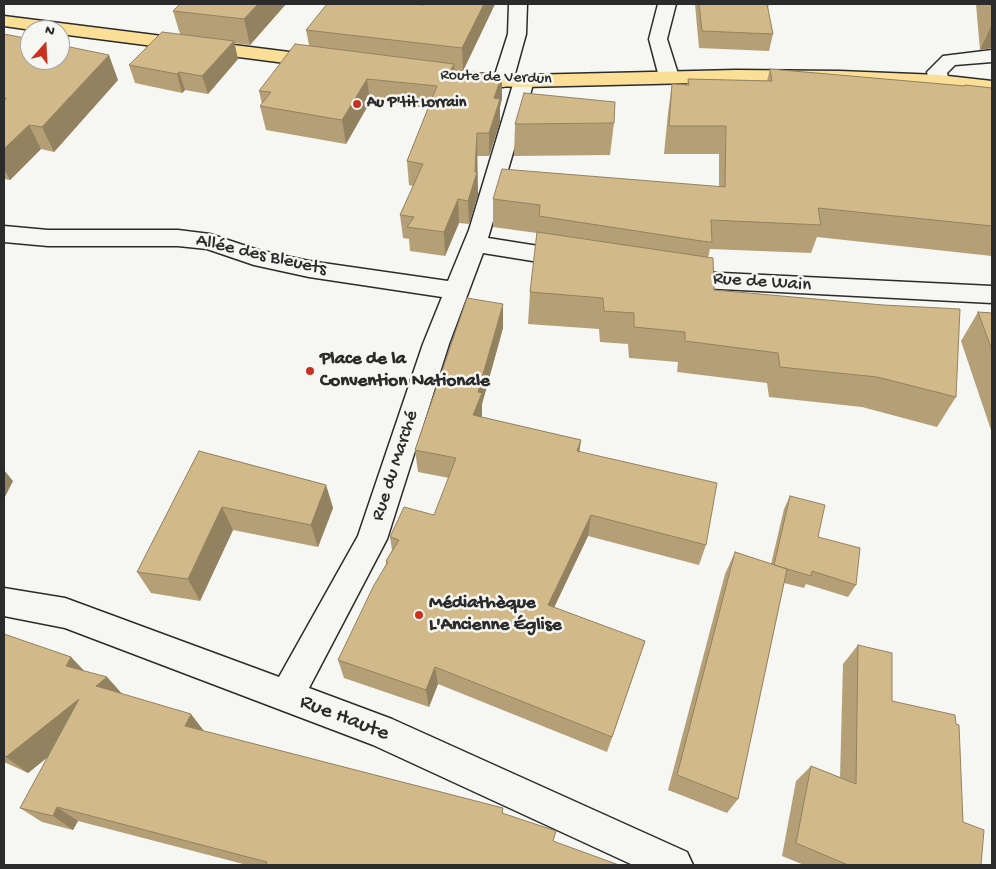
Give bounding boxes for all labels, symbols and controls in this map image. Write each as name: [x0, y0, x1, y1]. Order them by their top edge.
north arrow: [20, 20, 70, 70]
text: N: [43, 22, 57, 41]
street label: Route de Verdun: [440, 66, 552, 90]
place label: Au P'tit Lorrain: [367, 94, 466, 114]
marker: Au P'tit Lorrain: [351, 98, 363, 110]
street label: Allée des Bleuets: [193, 230, 329, 282]
street label: Rue de Wain: [712, 268, 812, 298]
place label: Place de la Convention Nationale: [320, 349, 490, 393]
marker: Place de la Convention Nationale: [304, 365, 316, 377]
street label: Rue du Marché: [367, 408, 425, 524]
place label: Médiathèque L'Ancienne Église: [429, 593, 562, 637]
marker: Médiathèque L'Ancienne Église: [413, 609, 425, 621]
street label: Rue Haute: [295, 690, 393, 748]

